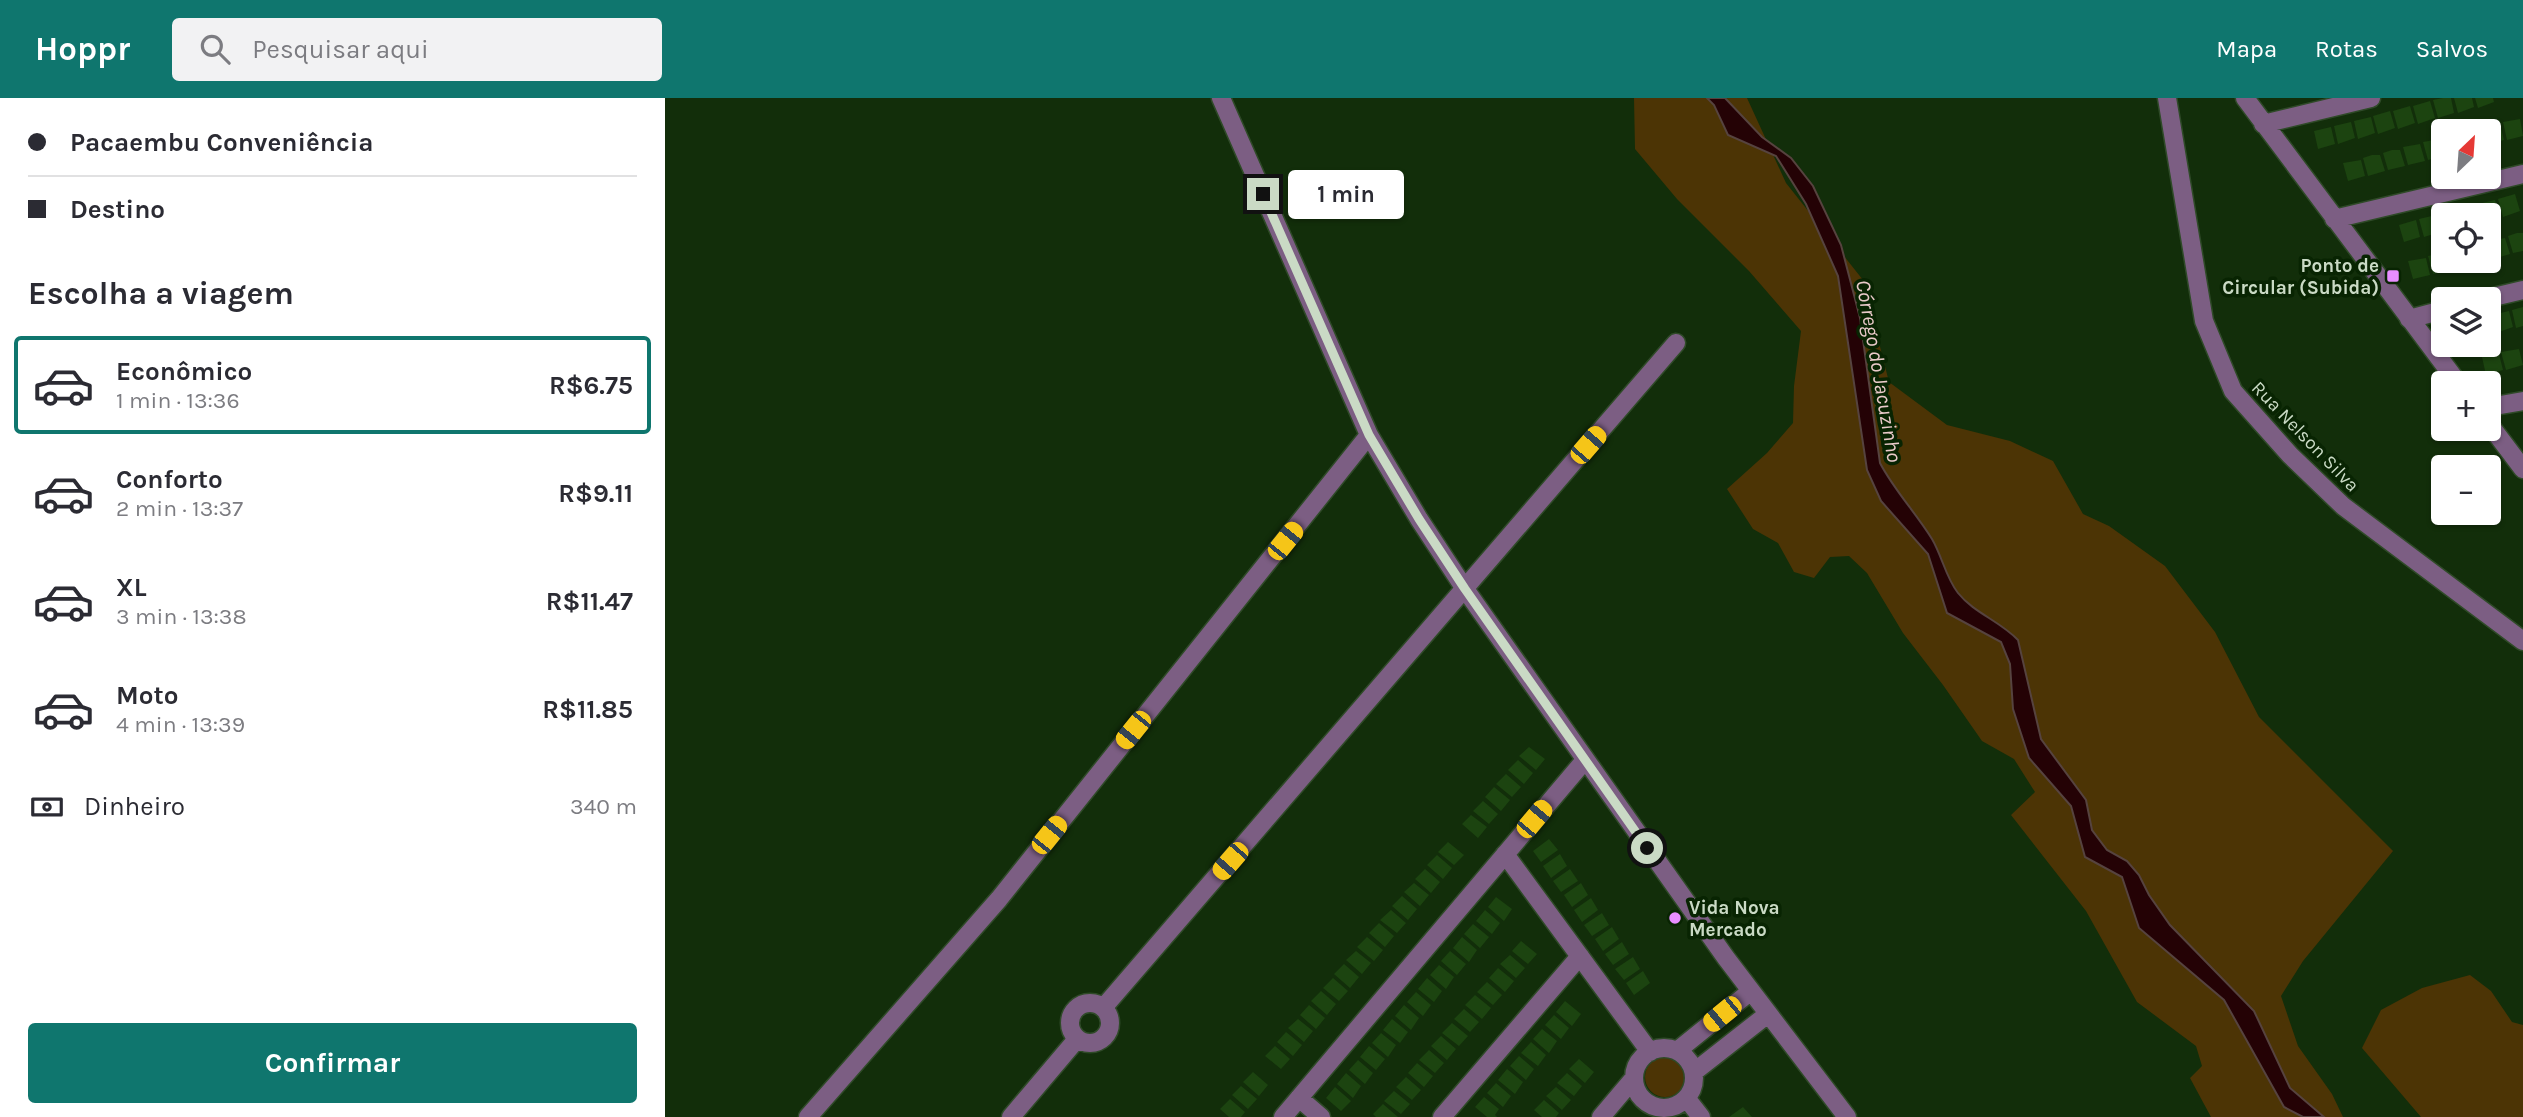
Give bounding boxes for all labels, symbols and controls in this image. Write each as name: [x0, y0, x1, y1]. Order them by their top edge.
search box: [172, 18, 662, 81]
text: Hoppr: [35, 30, 130, 68]
icon: search: [196, 30, 234, 68]
text: Pesquisar aqui: [252, 34, 429, 65]
text: Mapa: [2216, 35, 2277, 63]
text: Rotas: [2315, 35, 2378, 63]
text: Salvos: [2416, 35, 2488, 63]
north arrow: [2431, 119, 2501, 189]
map controls: [2431, 119, 2501, 525]
text: Pacaembu Conveniência: [70, 127, 373, 158]
callout: 1 min: [1287, 170, 1403, 218]
route end: [1247, 178, 1279, 210]
text: 1 min: [1317, 181, 1375, 208]
text: Destino: [70, 194, 165, 225]
button: locate: [2431, 203, 2501, 273]
place label: Ponto de Circular (Subida): [2222, 255, 2379, 299]
marker: Ponto de Circular (Subida): [2385, 268, 2401, 284]
text: Escolha a viagem: [28, 275, 294, 312]
water label: Córrego do Jacuzinho: [1851, 278, 1907, 465]
button: layers: [2431, 287, 2501, 357]
icon: car: [32, 354, 95, 417]
text: Econômico: [116, 356, 252, 387]
text: R$6.75: [549, 370, 633, 401]
button: +: [2431, 371, 2501, 441]
street label: Rua Nelson Silva: [2247, 377, 2364, 496]
text: 1 min · 13:36: [116, 387, 240, 414]
car: [1567, 422, 1610, 468]
button: −: [2431, 455, 2501, 525]
icon: car: [32, 462, 95, 525]
text: Conforto: [116, 464, 223, 495]
text: R$9.11: [558, 478, 633, 509]
text: 2 min · 13:37: [116, 495, 243, 522]
car: [1264, 518, 1307, 564]
icon: car: [32, 570, 95, 633]
text: XL: [116, 572, 147, 603]
text: R$11.47: [546, 586, 633, 617]
text: 3 min · 13:38: [116, 603, 247, 630]
icon: car: [32, 678, 95, 741]
text: Moto: [116, 680, 178, 711]
text: R$11.85: [542, 694, 633, 725]
car: [1112, 707, 1155, 753]
text: 4 min · 13:39: [116, 711, 245, 738]
icon: cash: [28, 788, 66, 826]
text: Dinheiro: [84, 791, 185, 822]
text: 340 m: [570, 793, 637, 820]
car: [1513, 796, 1556, 842]
car: [1028, 812, 1071, 858]
route start: [1631, 832, 1663, 864]
car: [1209, 838, 1252, 884]
place label: Vida Nova Mercado: [1689, 897, 1780, 941]
marker: Vida Nova Mercado: [1667, 910, 1683, 926]
car: [1700, 993, 1745, 1035]
button: Confirmar: [28, 1023, 637, 1103]

